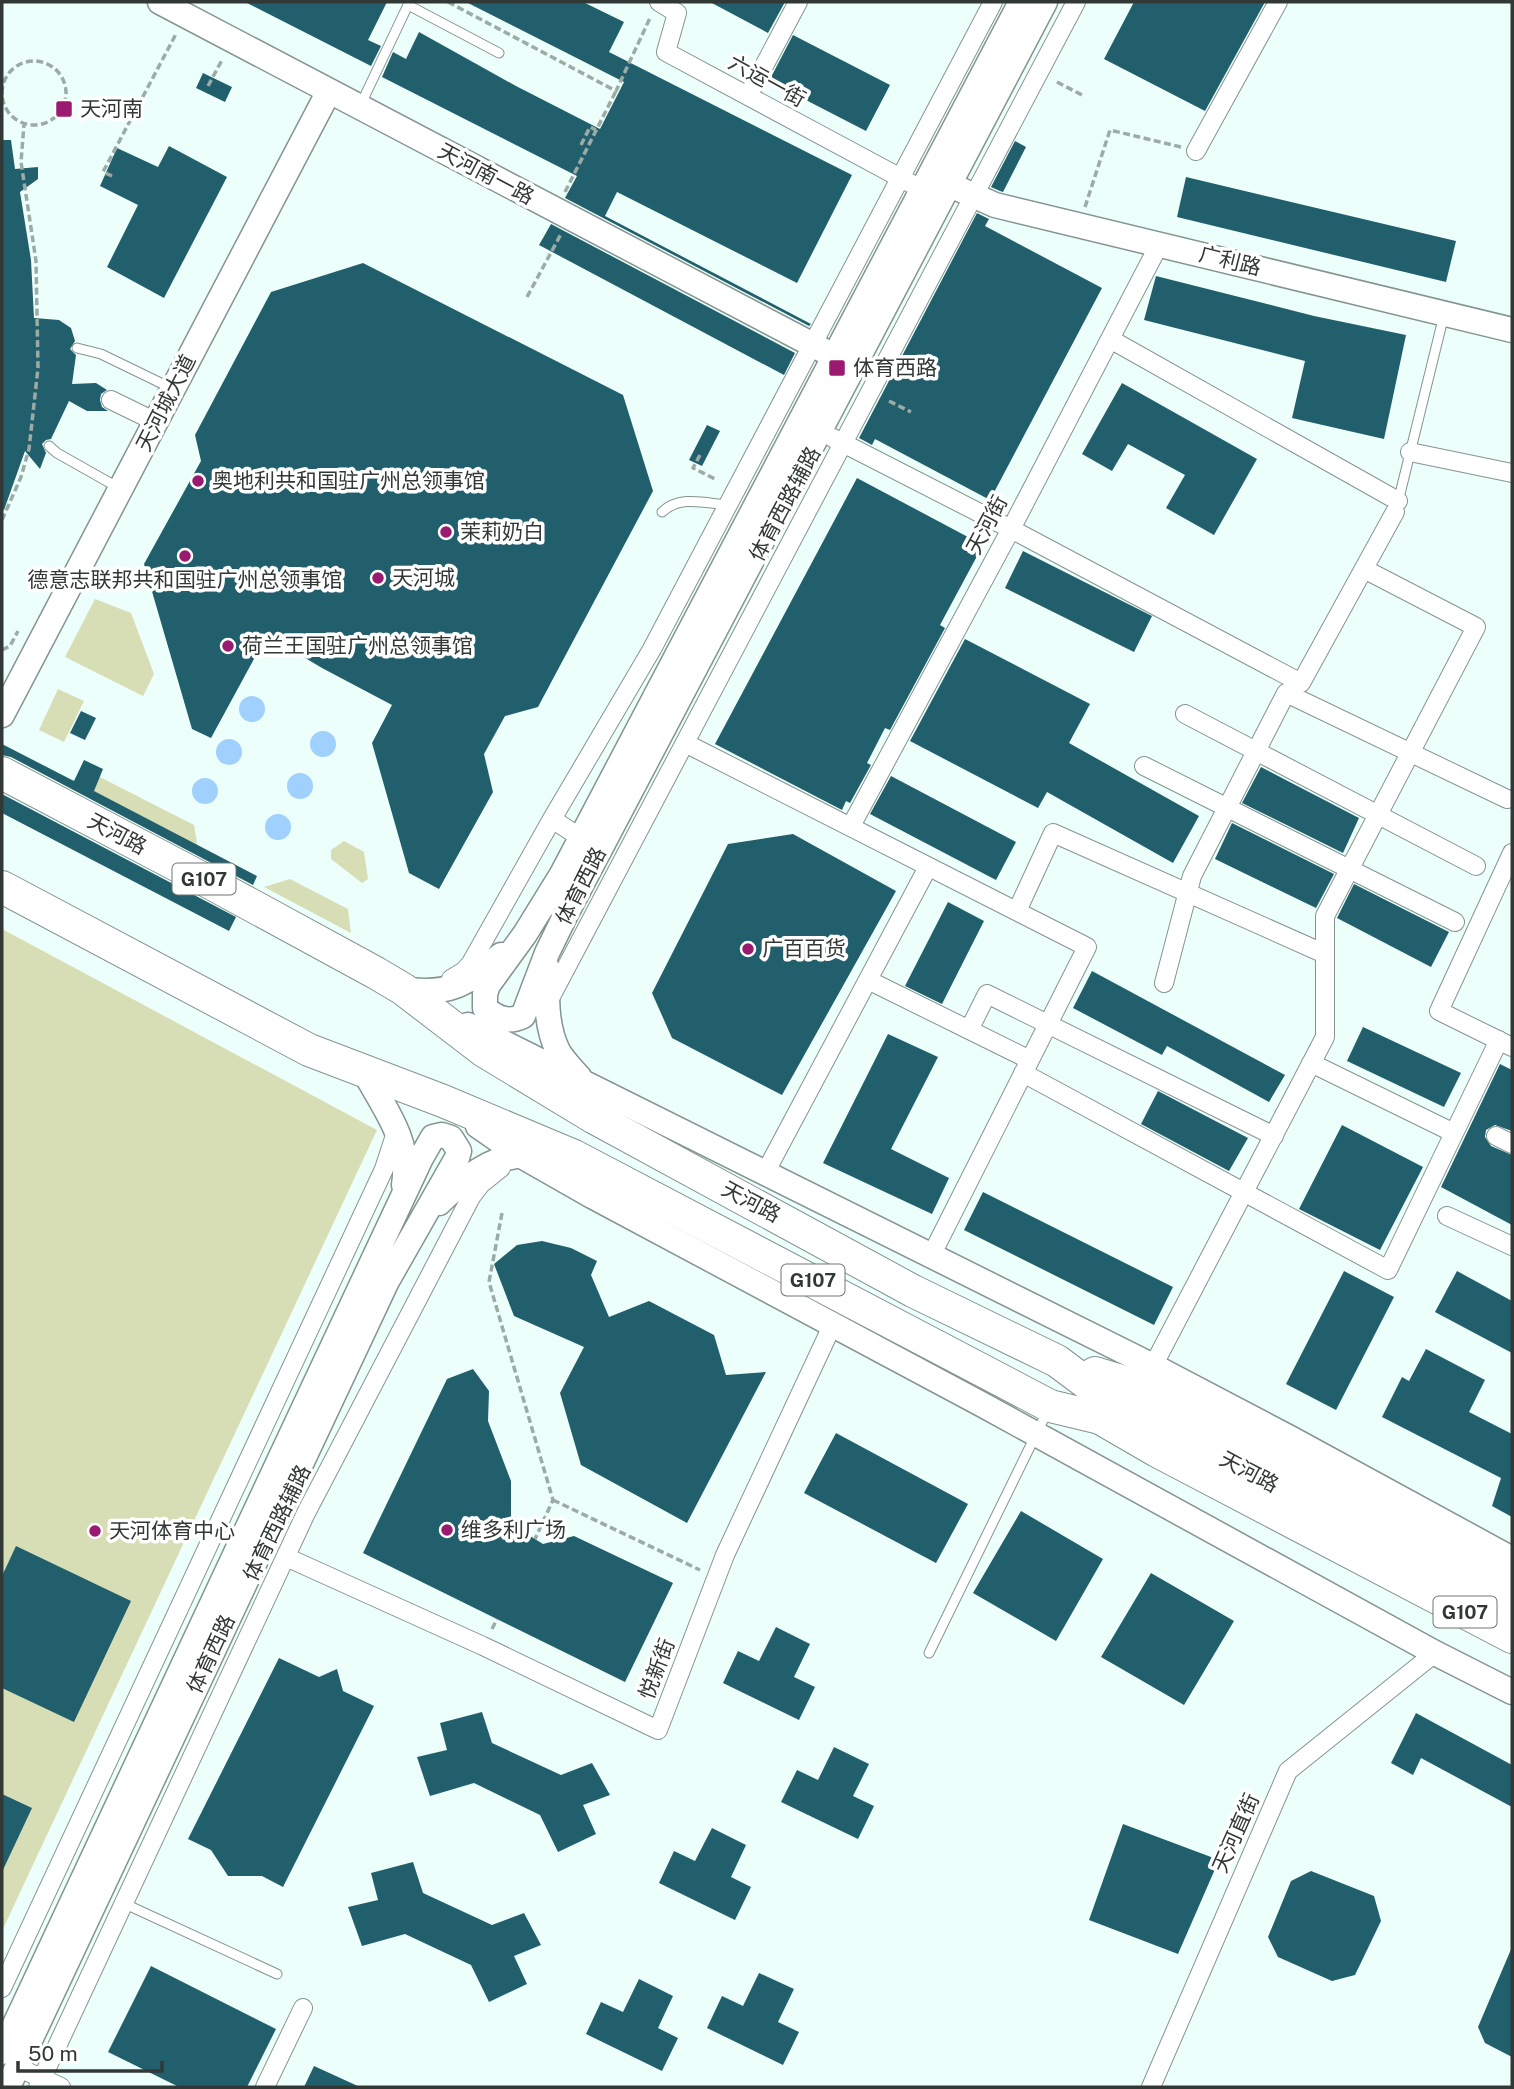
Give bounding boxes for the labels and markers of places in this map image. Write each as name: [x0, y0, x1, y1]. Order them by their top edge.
place label: 天河南: [80, 96, 143, 121]
marker: 天河南: [54, 99, 74, 119]
place label: 体育西路: [853, 355, 937, 380]
marker: 体育西路: [827, 358, 847, 378]
place label: 奥地利共和国驻广州总领事馆: [212, 468, 485, 493]
marker: 奥地利共和国驻广州总领事馆: [190, 473, 206, 489]
place label: 茉莉奶白: [460, 519, 544, 544]
marker: 茉莉奶白: [438, 524, 454, 540]
marker: 德意志联邦共和国驻广州总领事馆: [177, 548, 193, 564]
place label: 天河城: [392, 565, 455, 590]
place label: 德意志联邦共和国驻广州总领事馆: [28, 567, 343, 592]
marker: 天河城: [370, 570, 386, 586]
place label: 荷兰王国驻广州总领事馆: [242, 633, 473, 658]
marker: 荷兰王国驻广州总领事馆: [220, 638, 236, 654]
place label: 广百百货: [762, 936, 846, 961]
marker: 广百百货: [740, 941, 756, 957]
place label: 维多利广场: [461, 1517, 566, 1542]
place label: 天河体育中心: [109, 1518, 235, 1543]
marker: 维多利广场: [439, 1522, 455, 1538]
marker: 天河体育中心: [87, 1523, 103, 1539]

